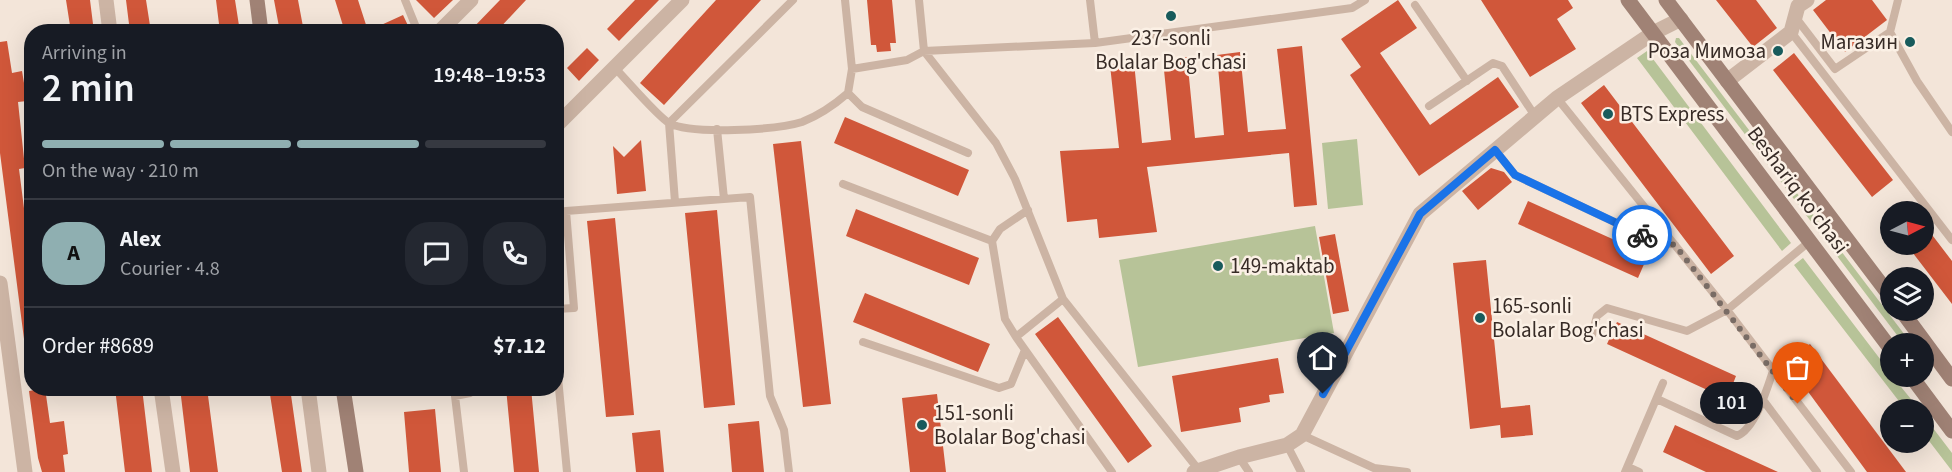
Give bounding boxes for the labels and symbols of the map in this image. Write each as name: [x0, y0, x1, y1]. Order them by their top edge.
marker: 237-sonli Bolalar Bog'chasi: [1164, 9, 1178, 23]
place label: 237-sonli Bolalar Bog'chasi: [1095, 23, 1247, 77]
place label: Магазин: [1820, 27, 1898, 57]
marker: Магазин: [1903, 35, 1917, 49]
place label: Роза Мимоза: [1648, 36, 1766, 66]
marker: Роза Мимоза: [1771, 44, 1785, 58]
place label: BTS Express: [1620, 99, 1724, 129]
marker: BTS Express: [1601, 107, 1615, 121]
street label: Beshariq ko'chasi: [1740, 120, 1856, 260]
north arrow: [1880, 201, 1934, 255]
courier: [1612, 205, 1672, 265]
place label: 149-maktab: [1230, 251, 1335, 281]
marker: 149-maktab: [1211, 259, 1225, 273]
place label: 165-sonli Bolalar Bog'chasi: [1492, 291, 1644, 345]
marker: 165-sonli Bolalar Bog'chasi: [1473, 311, 1487, 325]
pin: [1297, 332, 1348, 394]
pin: [1772, 342, 1823, 404]
callout: 101: [1699, 383, 1762, 425]
place label: 151-sonli Bolalar Bog'chasi: [934, 398, 1086, 452]
marker: 151-sonli Bolalar Bog'chasi: [915, 418, 929, 432]

